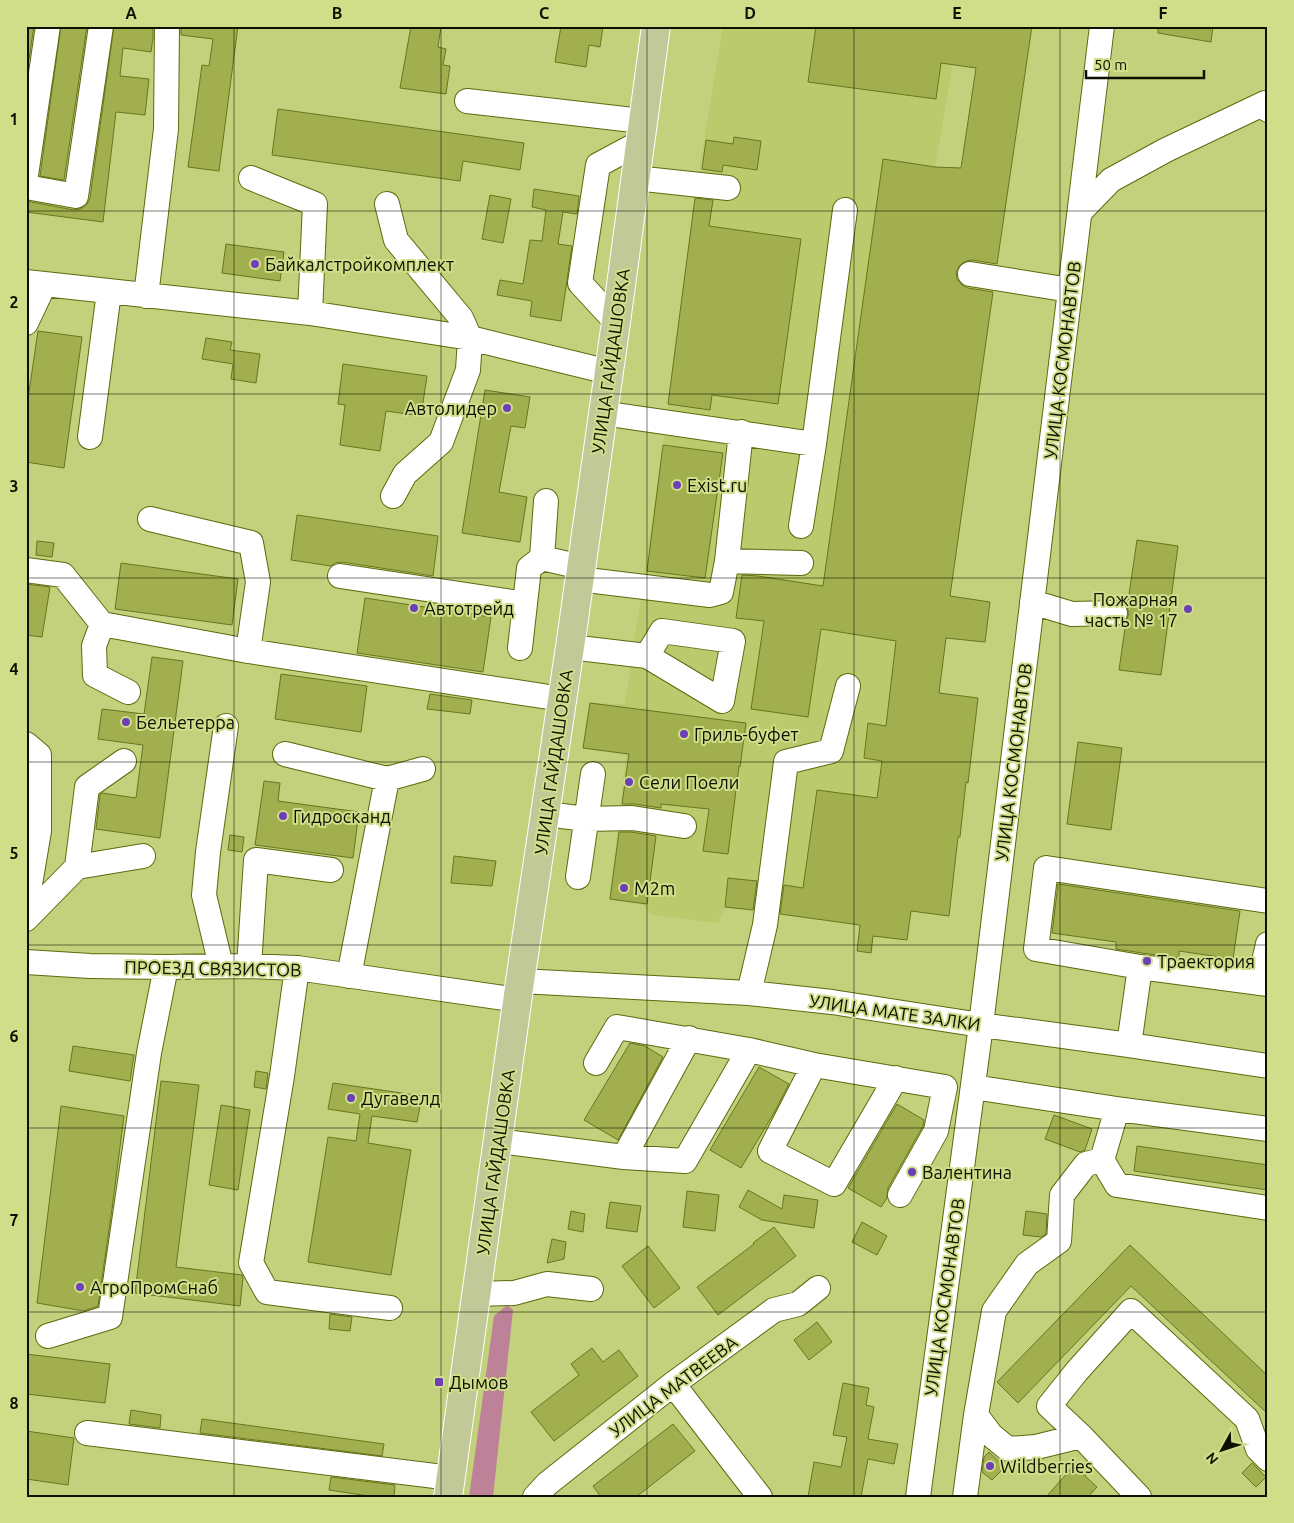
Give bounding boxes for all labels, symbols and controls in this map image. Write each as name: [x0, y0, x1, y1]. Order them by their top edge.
text: A: [125, 4, 137, 22]
text: B: [332, 4, 342, 22]
text: C: [539, 4, 549, 22]
text: D: [744, 4, 756, 22]
text: E: [952, 4, 962, 22]
text: F: [1159, 4, 1168, 22]
scale bar: [1086, 48, 1204, 80]
text: 50 m: [1094, 56, 1127, 73]
text: 1: [9, 110, 19, 128]
place label: Байкалстройкомплект: [265, 254, 454, 274]
marker: Байкалстройкомплект: [249, 258, 261, 270]
street label: УЛИЦА КОСМОНАВТОВ: [1040, 260, 1084, 460]
street label: УЛИЦА ГАЙДАШОВКА: [587, 267, 633, 455]
text: 2: [9, 293, 19, 311]
place label: Автолидер: [405, 398, 497, 418]
marker: Автолидер: [501, 402, 513, 414]
place label: Exist.ru: [687, 475, 747, 495]
text: 3: [9, 477, 19, 495]
marker: Exist.ru: [671, 479, 683, 491]
place label: Пожарная часть № 17: [1085, 589, 1178, 630]
place label: Автотрейд: [424, 598, 514, 618]
marker: Автотрейд: [408, 602, 420, 614]
marker: Пожарная часть № 17: [1182, 603, 1194, 615]
text: 4: [9, 660, 19, 678]
street label: УЛИЦА КОСМОНАВТОВ: [991, 662, 1035, 862]
street label: УЛИЦА ГАЙДАШОВКА: [530, 668, 576, 856]
place label: Бельетерра: [136, 712, 235, 732]
marker: Бельетерра: [120, 716, 132, 728]
place label: Гриль-буфет: [694, 724, 799, 744]
marker: Гриль-буфет: [678, 728, 690, 740]
place label: Сели Поели: [639, 772, 739, 792]
marker: Сели Поели: [623, 776, 635, 788]
place label: Гидросканд: [293, 806, 391, 826]
marker: Гидросканд: [277, 810, 289, 822]
text: 5: [9, 844, 19, 862]
place label: М2m: [634, 878, 675, 898]
marker: М2m: [618, 882, 630, 894]
place label: Траектория: [1157, 951, 1255, 971]
marker: Траектория: [1141, 955, 1153, 967]
street label: ПРОЕЗД СВЯЗИСТОВ: [124, 956, 302, 980]
street label: УЛИЦА МАТЕ ЗАЛКИ: [808, 990, 982, 1034]
text: 6: [9, 1027, 19, 1045]
street label: УЛИЦА ГАЙДАШОВКА: [472, 1068, 518, 1256]
place label: Дугавелд: [361, 1088, 441, 1108]
marker: Дугавелд: [345, 1092, 357, 1104]
place label: Валентина: [922, 1162, 1012, 1182]
marker: Валентина: [906, 1166, 918, 1178]
street label: УЛИЦА КОСМОНАВТОВ: [920, 1197, 968, 1397]
text: 7: [9, 1211, 19, 1229]
place label: АгроПромСнаб: [90, 1277, 218, 1297]
marker: АгроПромСнаб: [74, 1281, 86, 1293]
street label: УЛИЦА МАТВЕЕВА: [605, 1331, 741, 1441]
place label: Дымов: [449, 1372, 509, 1392]
marker: Дымов: [433, 1376, 445, 1388]
text: 8: [9, 1394, 19, 1412]
north arrow: [1196, 1426, 1246, 1476]
text: N: [1203, 1449, 1222, 1468]
place label: Wildberries: [1000, 1456, 1093, 1476]
marker: Wildberries: [984, 1460, 996, 1472]

